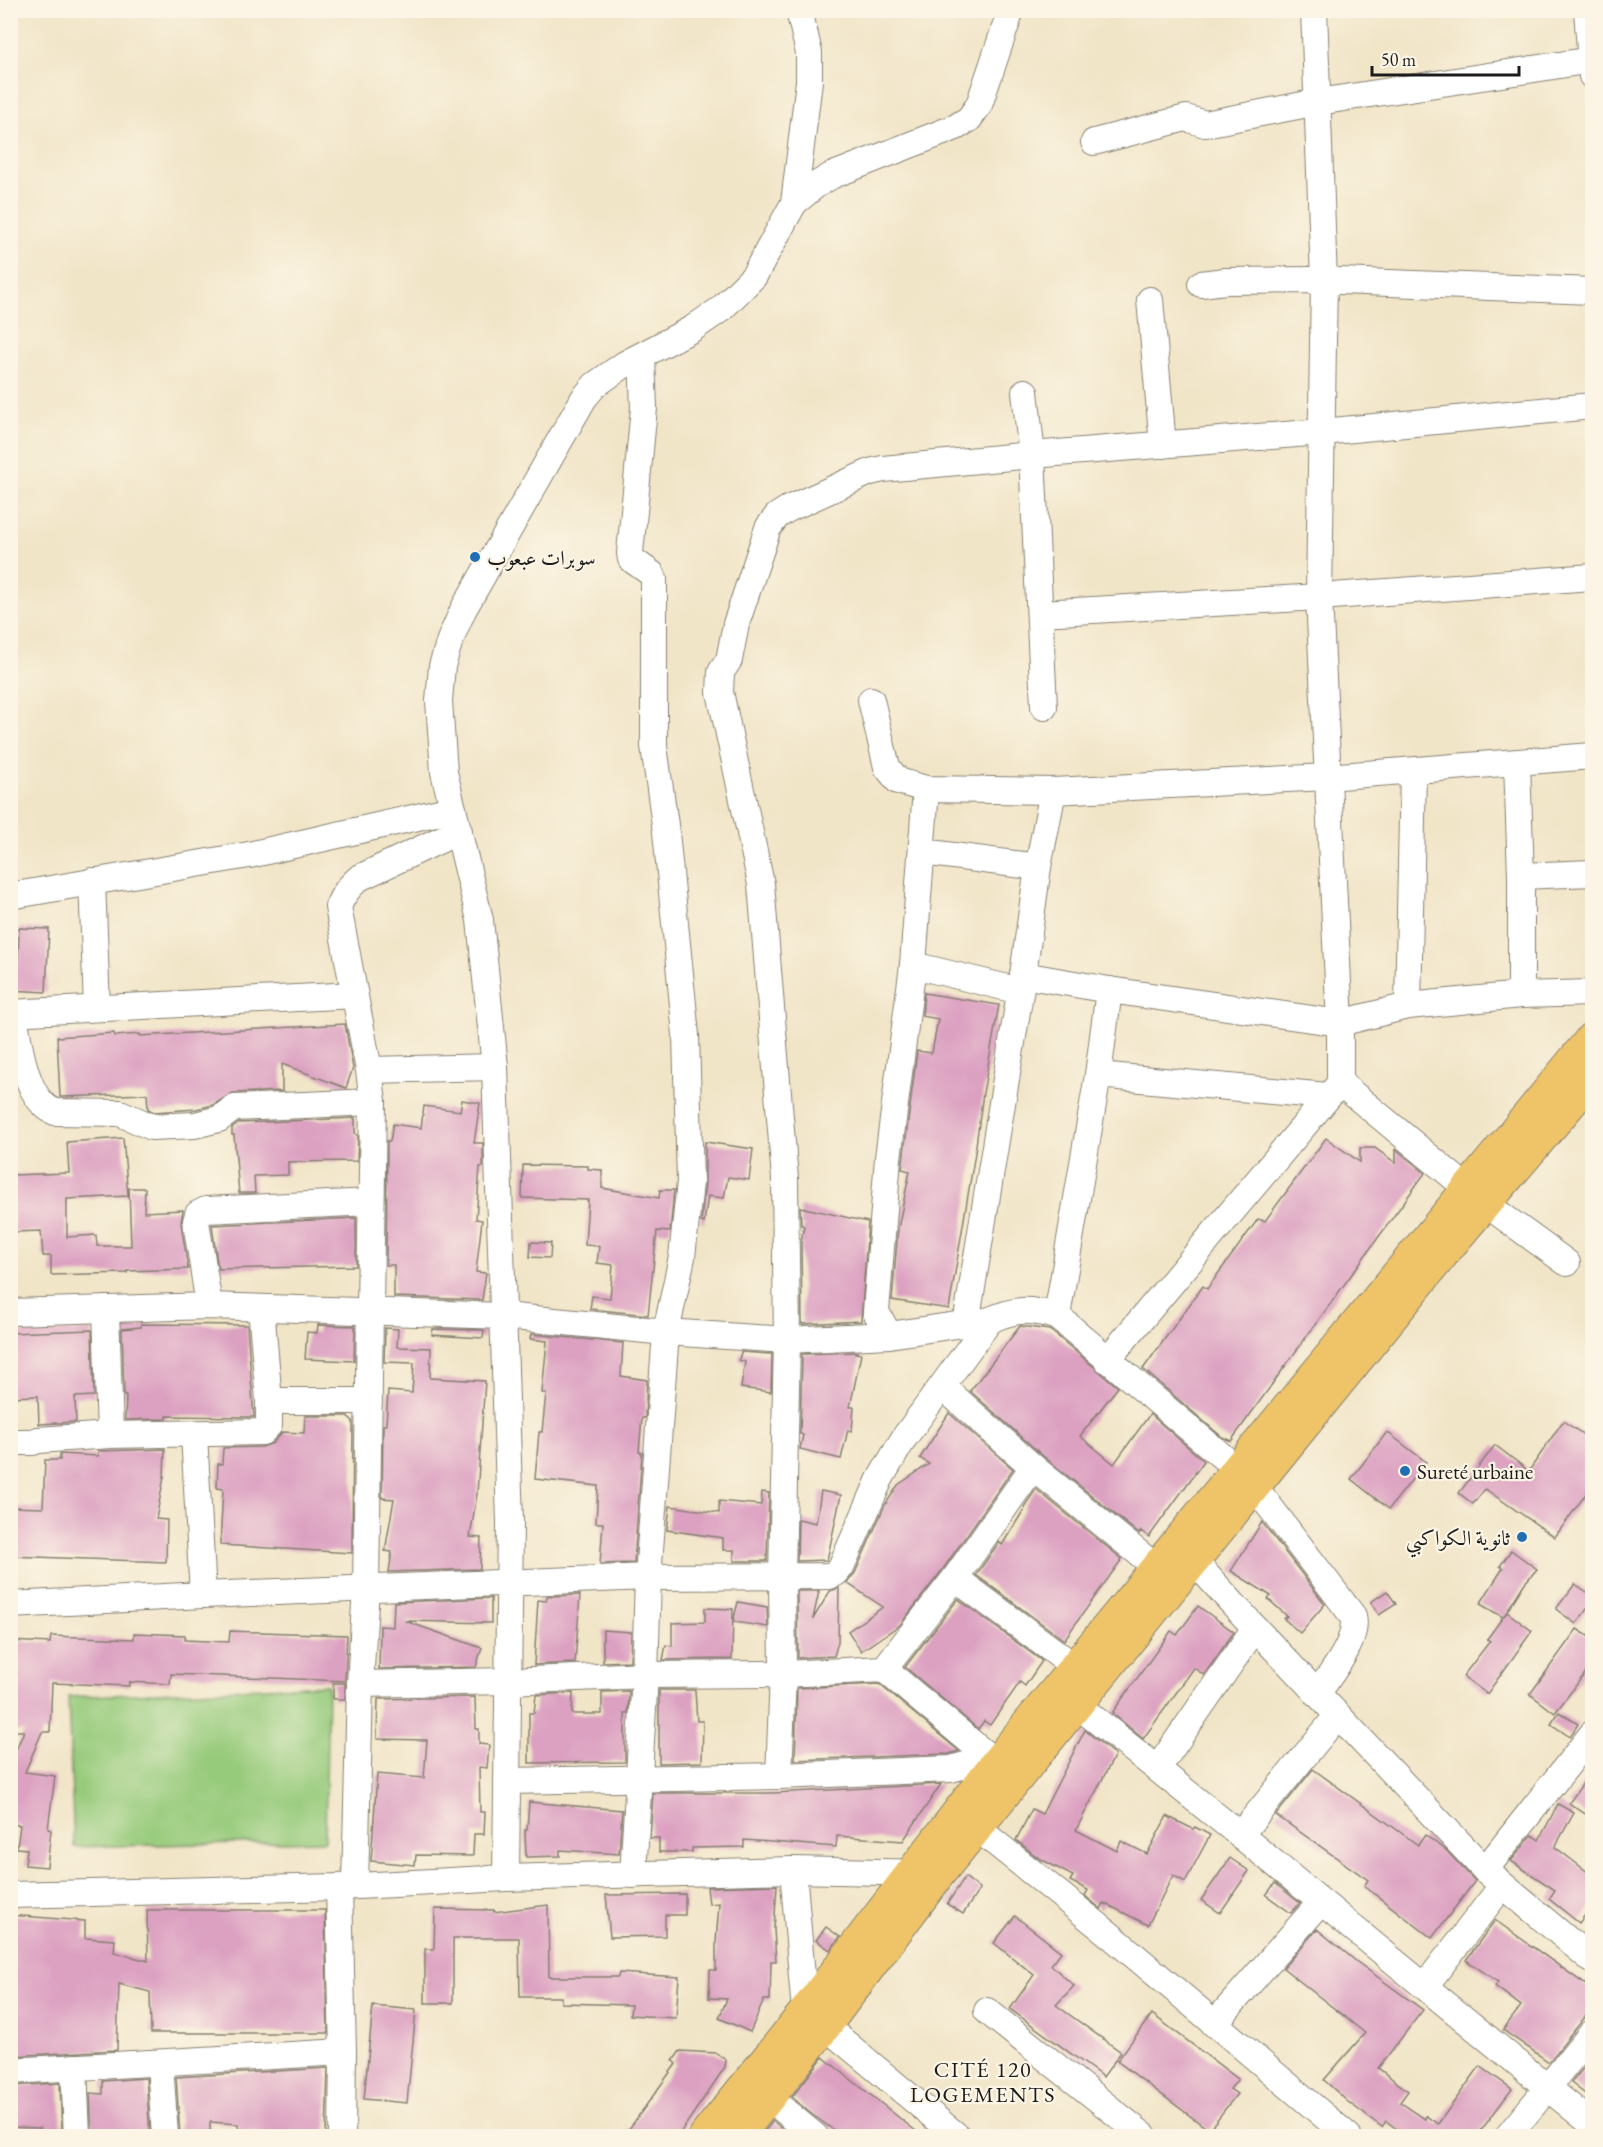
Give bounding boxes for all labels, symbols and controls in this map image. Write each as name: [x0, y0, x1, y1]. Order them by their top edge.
scale bar: [1372, 39, 1519, 77]
text: 50 m: [1381, 48, 1416, 71]
place label: سوبرات عبعوب: [487, 544, 596, 571]
marker: سوبرات عبعوب: [468, 550, 482, 564]
place label: Sureté urbaine: [1417, 1458, 1533, 1485]
marker: Sureté urbaine: [1398, 1464, 1412, 1478]
place label: ثانوية الكواكبي: [1406, 1524, 1511, 1558]
marker: ثانوية الكواكبي: [1515, 1530, 1529, 1544]
district label: CITÉ 120 LOGEMENTS: [910, 2055, 1056, 2109]

